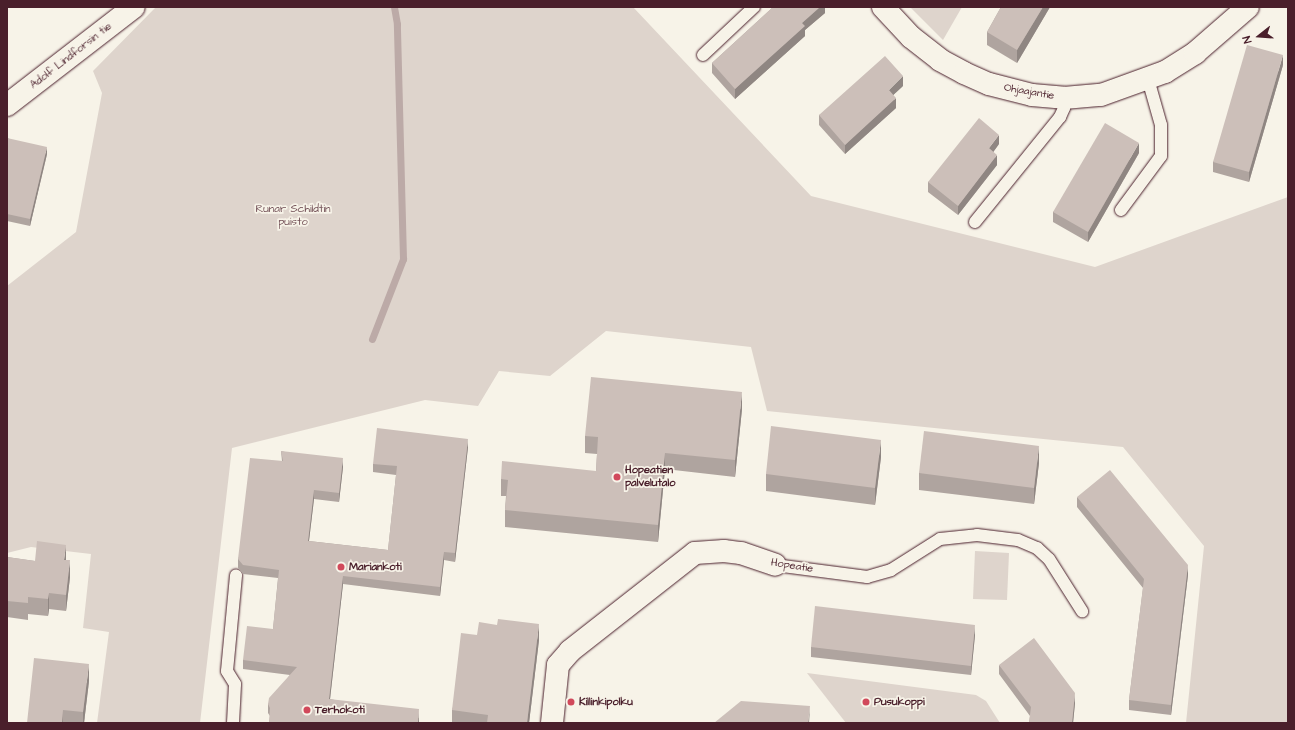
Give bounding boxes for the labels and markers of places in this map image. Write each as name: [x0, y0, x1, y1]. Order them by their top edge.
place label: Hopeatien palvelutalo: [625, 464, 675, 490]
marker: Hopeatien palvelutalo: [612, 472, 622, 482]
place label: Mariankoti: [349, 560, 402, 574]
marker: Mariankoti: [336, 562, 346, 572]
place label: Killinkipolku: [579, 695, 633, 709]
place label: Pusukoppi: [874, 695, 925, 709]
marker: Killinkipolku: [566, 697, 576, 707]
marker: Pusukoppi: [861, 697, 871, 707]
place label: Terhokoti: [315, 703, 365, 717]
marker: Terhokoti: [302, 705, 312, 715]

